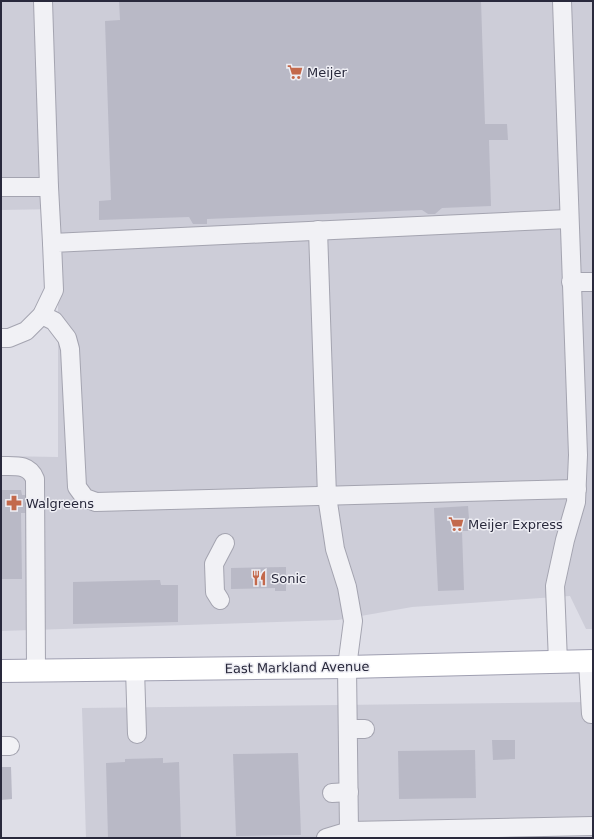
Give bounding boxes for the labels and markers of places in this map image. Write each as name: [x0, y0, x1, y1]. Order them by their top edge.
supermarket icon: Meijer: [286, 63, 304, 81]
place label: Meijer: [307, 65, 347, 80]
pharmacy icon: Walgreens: [5, 494, 23, 512]
place label: Walgreens: [26, 496, 94, 511]
supermarket icon: Meijer Express: [447, 515, 465, 533]
place label: Meijer Express: [468, 517, 563, 532]
restaurant icon: Sonic: [250, 569, 268, 587]
place label: Sonic: [271, 571, 306, 586]

